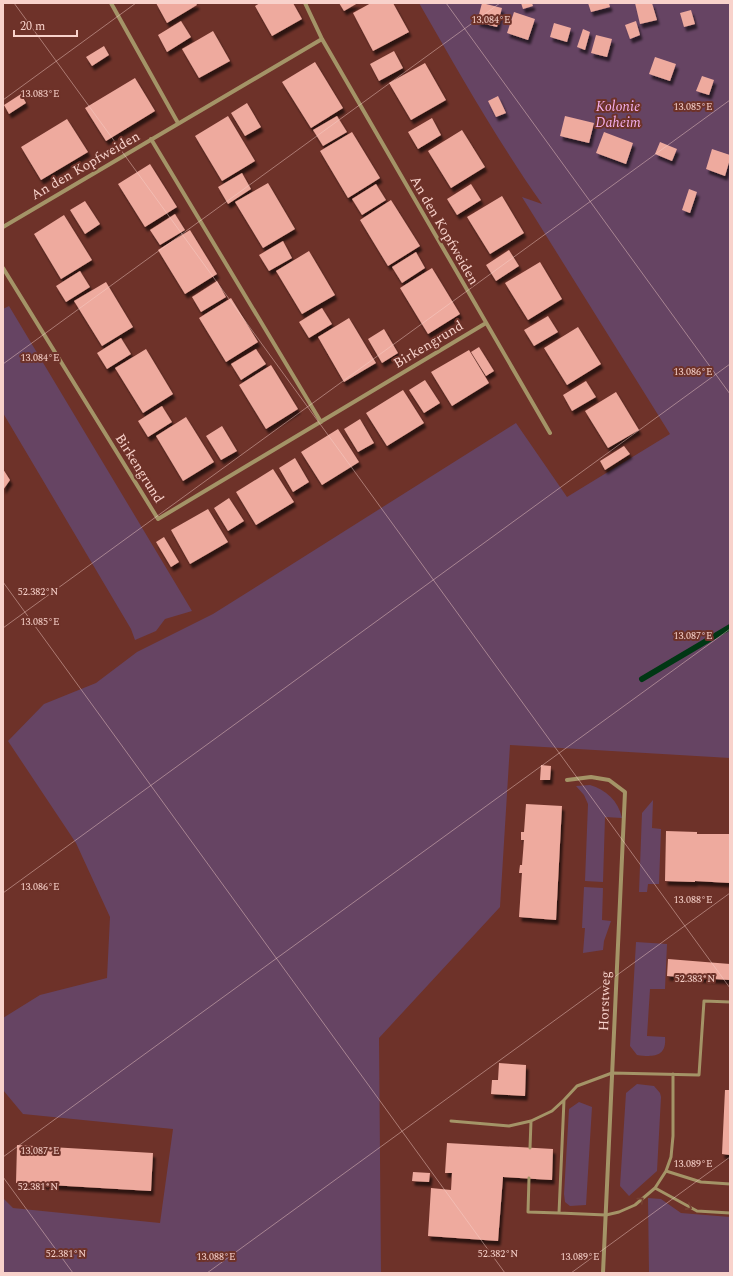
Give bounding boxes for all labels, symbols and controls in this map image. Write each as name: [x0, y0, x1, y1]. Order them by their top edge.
scale bar: [14, 12, 77, 38]
text: 13.084°E: [471, 12, 511, 28]
text: 20 m: [20, 17, 45, 36]
text: 13.083°E: [20, 86, 60, 102]
park label: Kolonie Daheim: [595, 96, 641, 133]
text: 13.085°E: [673, 99, 713, 115]
street label: An den Kopfweiden: [27, 126, 144, 205]
street label: An den Kopfweiden: [405, 172, 484, 289]
street label: Birkengrund: [389, 315, 467, 374]
text: 13.084°E: [20, 350, 60, 366]
text: 13.086°E: [673, 364, 713, 380]
street label: Birkengrund: [110, 429, 169, 507]
text: 52.382°N: [18, 584, 58, 600]
text: 13.085°E: [20, 614, 60, 630]
text: 13.087°E: [673, 628, 713, 644]
text: 13.086°E: [20, 879, 60, 895]
text: 13.088°E: [673, 892, 713, 908]
street label: Horstweg: [593, 971, 616, 1032]
text: 52.383°N: [675, 971, 715, 987]
text: 13.087°E: [20, 1143, 60, 1159]
text: 13.089°E: [673, 1156, 713, 1172]
text: 52.381°N: [18, 1179, 58, 1195]
one-way arrow: [636, 1197, 644, 1204]
one-way arrow: [685, 1202, 692, 1210]
text: 52.381°N: [46, 1246, 86, 1262]
text: 52.382°N: [478, 1246, 518, 1262]
text: 13.088°E: [196, 1249, 236, 1265]
text: 13.089°E: [560, 1249, 600, 1265]

